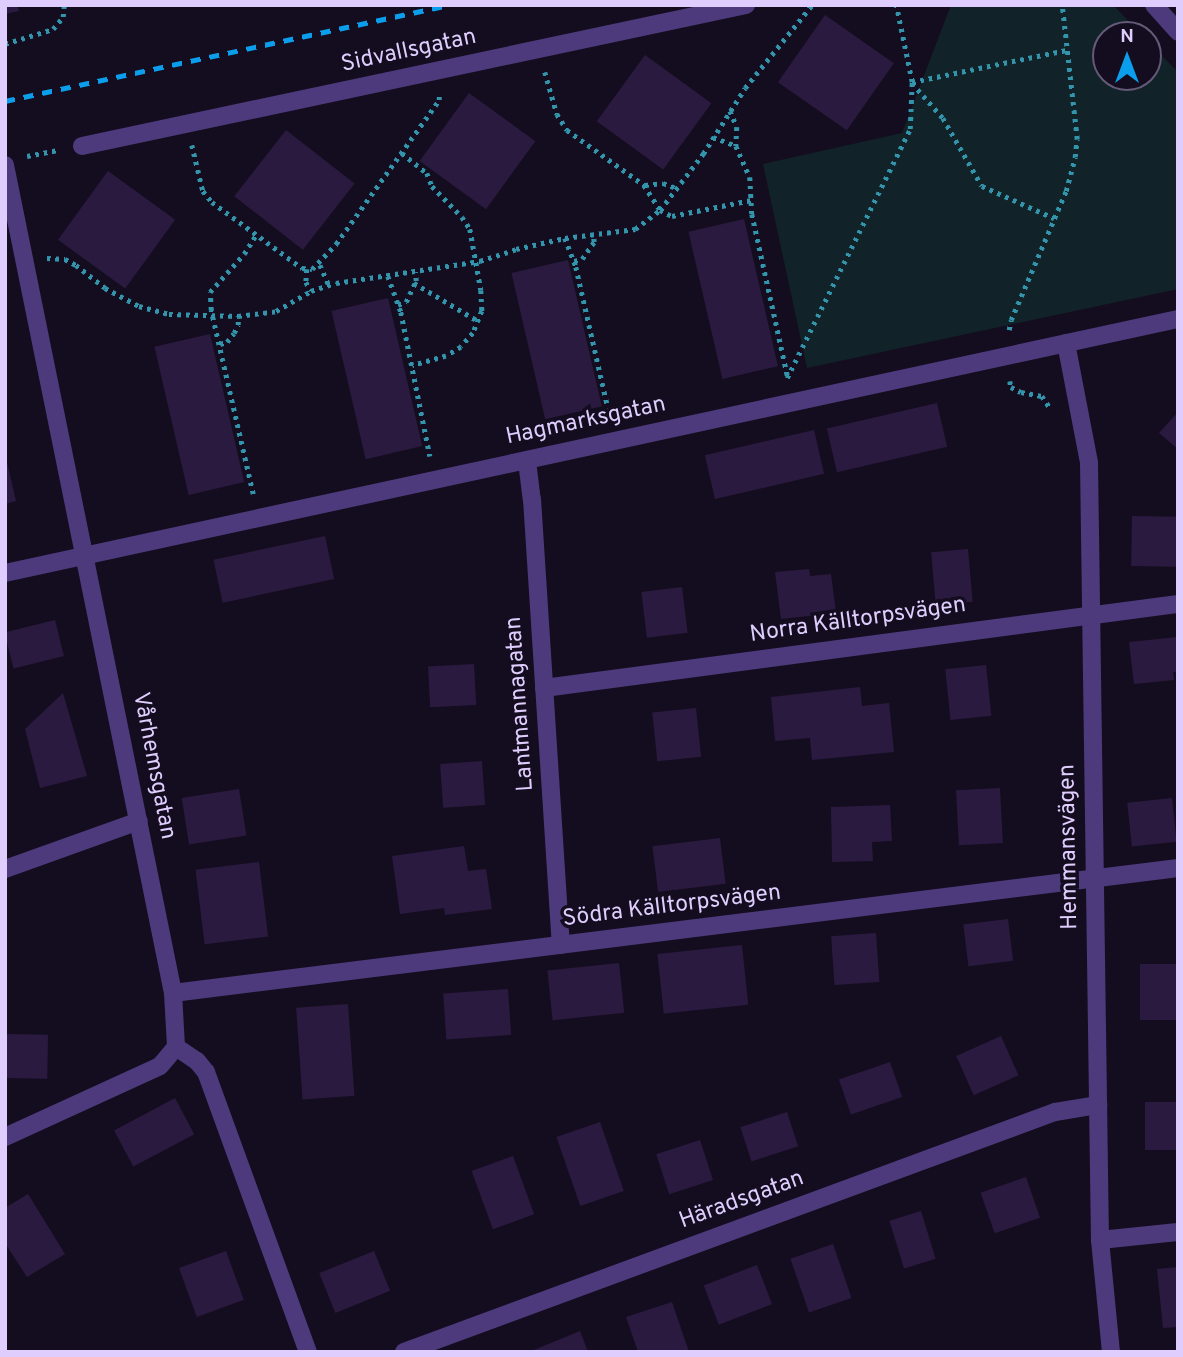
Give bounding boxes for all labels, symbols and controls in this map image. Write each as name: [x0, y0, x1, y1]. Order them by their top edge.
north arrow: [1092, 21, 1162, 91]
street label: Sidvallsgatan: [339, 24, 479, 80]
text: N: [1120, 25, 1134, 49]
street label: Hagmarksgatan: [504, 392, 668, 452]
street label: Norra Källtorpsvägen: [748, 592, 968, 650]
street label: Lantmannagatan: [501, 616, 541, 792]
street label: Vårhemsgatan: [125, 690, 181, 842]
street label: Hemmansvägen: [1055, 764, 1085, 930]
street label: Södra Källtorpsvägen: [561, 880, 783, 934]
street label: Häradsgatan: [676, 1166, 808, 1236]

